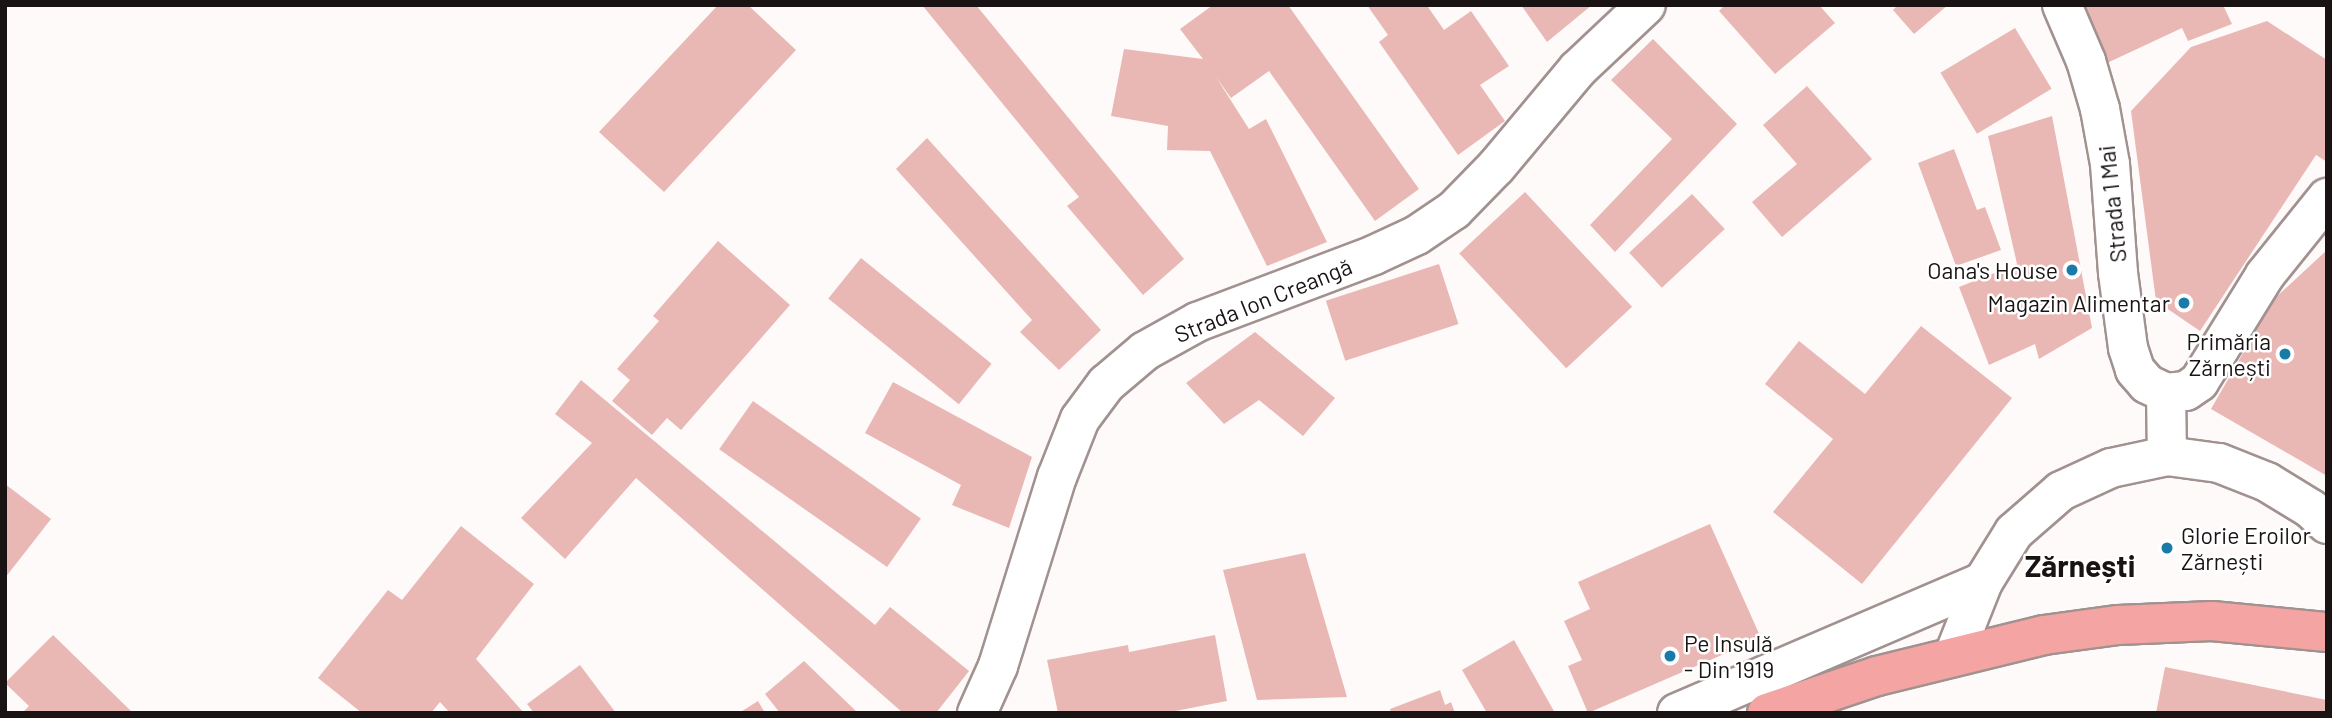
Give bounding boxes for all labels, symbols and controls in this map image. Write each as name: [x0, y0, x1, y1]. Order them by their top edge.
street label: Strada 1 Mai: [2092, 144, 2132, 264]
street label: Strada Ion Creangă: [1170, 252, 1356, 348]
place label: Oana's House: [1927, 256, 2058, 284]
marker: Oana's House: [2064, 262, 2080, 278]
place label: Magazin Alimentar: [1988, 289, 2170, 317]
marker: Magazin Alimentar: [2176, 295, 2192, 311]
place label: Primăria Zărnești: [2186, 327, 2271, 381]
marker: Primăria Zărnești: [2277, 346, 2293, 362]
place label: Glorie Eroilor Zărnești: [2181, 521, 2311, 575]
marker: Glorie Eroilor Zărnești: [2159, 540, 2175, 556]
district label: Zărnești: [2025, 547, 2135, 583]
place label: Pe Insulă - Din 1919: [1684, 629, 1774, 683]
marker: Pe Insulă - Din 1919: [1662, 648, 1678, 664]

